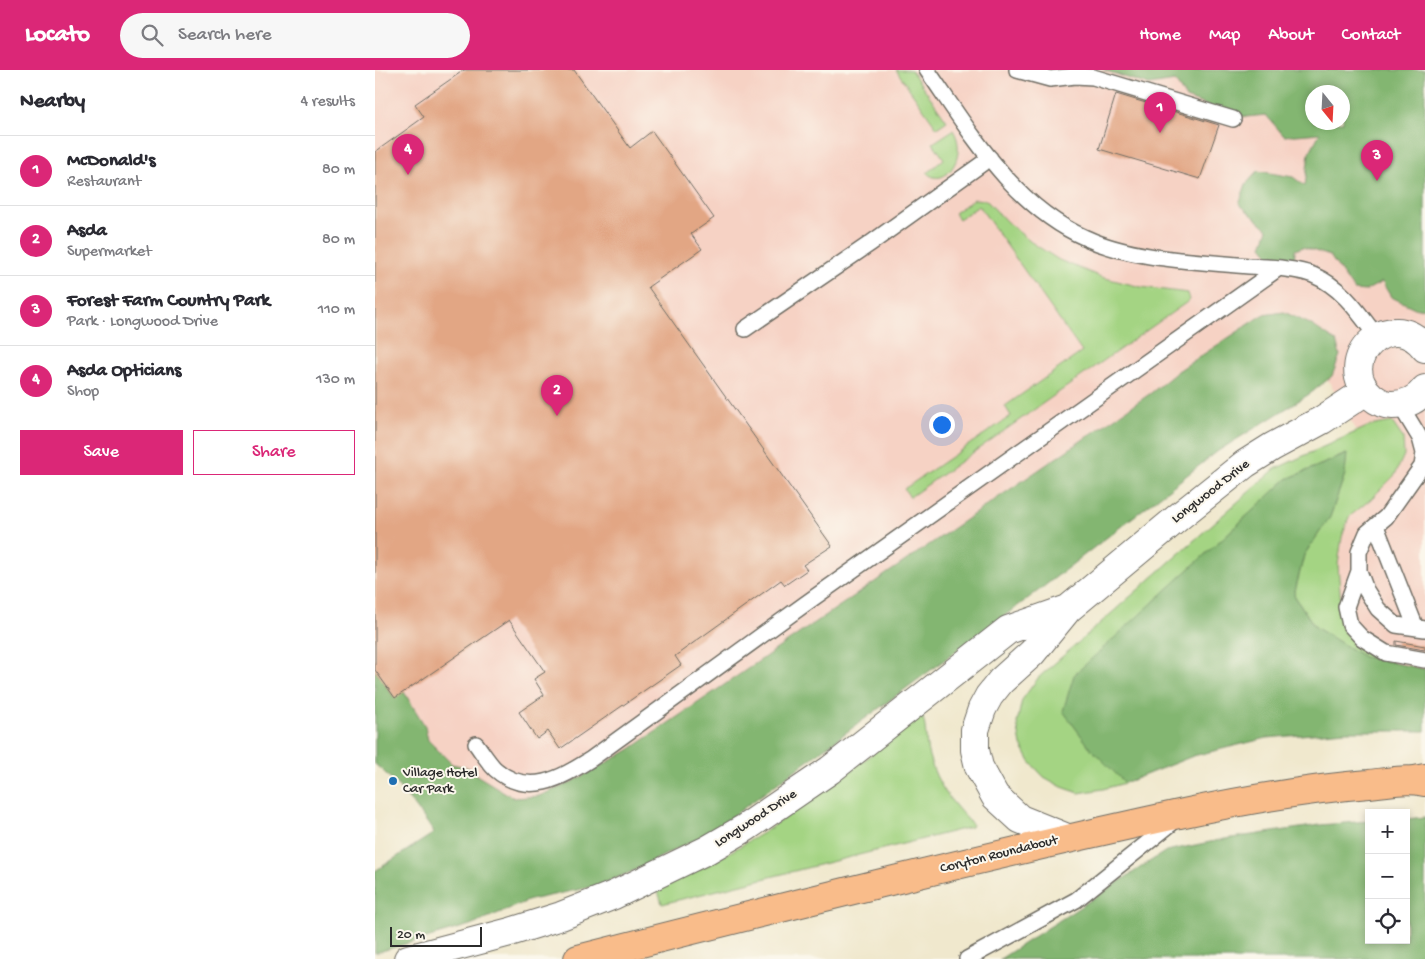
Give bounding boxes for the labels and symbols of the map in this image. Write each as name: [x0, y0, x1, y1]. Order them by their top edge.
north arrow: [1305, 85, 1350, 130]
pin: 1: [1144, 92, 1176, 133]
pin: 4: [392, 134, 424, 175]
pin: 3: [1361, 140, 1393, 181]
pin: 2: [541, 375, 573, 416]
your location: [929, 412, 955, 438]
street label: Longwood Drive: [1169, 456, 1254, 528]
place label: Village Hotel Car Park: [402, 765, 478, 798]
marker: Village Hotel Car Park: [387, 775, 399, 787]
street label: Longwood Drive: [712, 786, 801, 852]
street label: Coryton Roundabout: [939, 832, 1061, 878]
scale bar: [390, 924, 483, 947]

